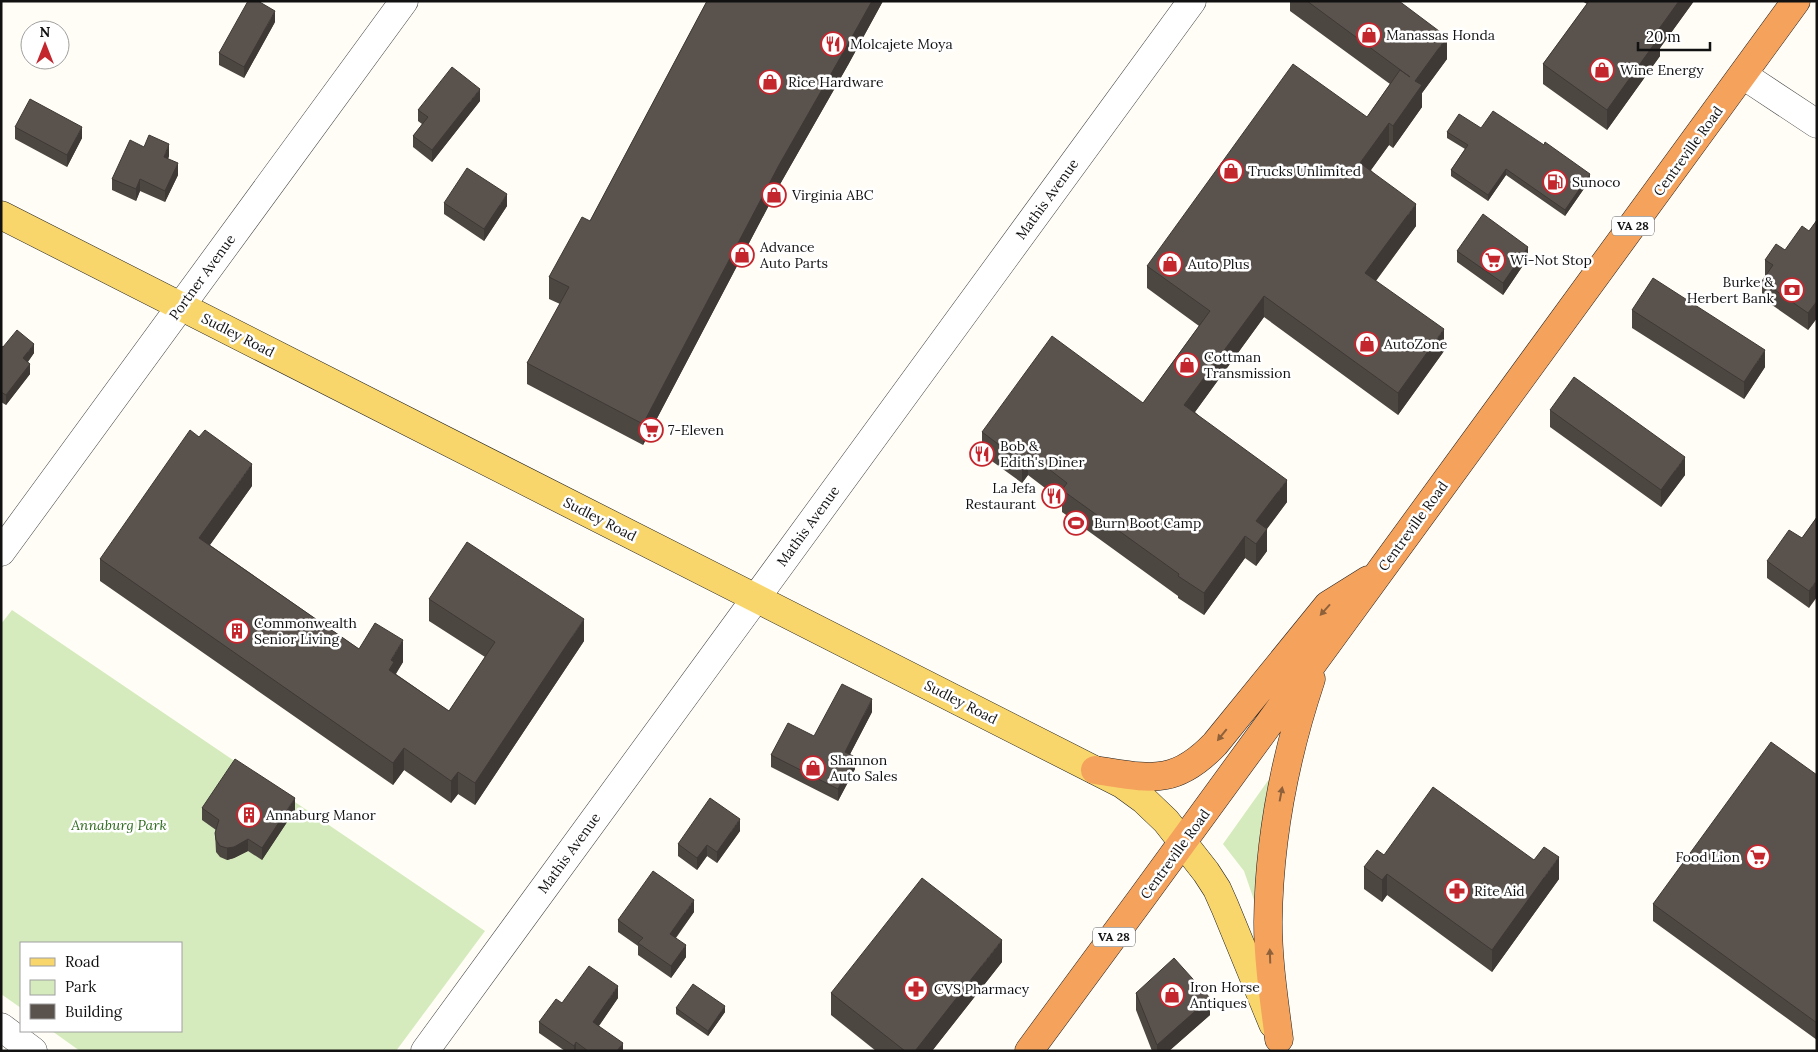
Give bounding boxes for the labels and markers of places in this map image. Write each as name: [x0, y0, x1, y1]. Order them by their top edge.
shop icon: Manassas Honda: [1356, 22, 1382, 48]
place label: Manassas Honda: [1386, 26, 1495, 44]
restaurant icon: Molcajete Moya: [820, 31, 846, 57]
place label: Molcajete Moya: [850, 35, 953, 53]
shop icon: Wine Energy: [1589, 57, 1615, 83]
place label: Wine Energy: [1620, 61, 1704, 79]
shop icon: Rice Hardware: [757, 69, 783, 95]
place label: Rice Hardware: [788, 73, 884, 91]
shop icon: Trucks Unlimited: [1218, 158, 1244, 184]
place label: Trucks Unlimited: [1248, 162, 1361, 180]
fuel station icon: Sunoco: [1542, 169, 1568, 195]
place label: Sunoco: [1572, 173, 1620, 191]
shop icon: Virginia ABC: [761, 182, 787, 208]
place label: Virginia ABC: [791, 186, 874, 204]
place label: Advance Auto Parts: [759, 238, 828, 272]
shop icon: Advance Auto Parts: [729, 242, 755, 268]
supermarket icon: Wi-Not Stop: [1480, 247, 1506, 273]
shop icon: Auto Plus: [1157, 251, 1183, 277]
place label: Wi-Not Stop: [1510, 251, 1592, 269]
place label: Auto Plus: [1187, 255, 1249, 273]
place label: Burke & Herbert Bank: [1687, 273, 1774, 307]
bank icon: Burke & Herbert Bank: [1779, 277, 1805, 303]
shop icon: AutoZone: [1354, 331, 1380, 357]
place label: AutoZone: [1383, 335, 1448, 353]
place label: Cottman Transmission: [1204, 348, 1291, 382]
shop icon: Cottman Transmission: [1174, 352, 1200, 378]
supermarket icon: 7-Eleven: [638, 417, 664, 443]
place label: 7-Eleven: [668, 421, 724, 439]
place label: Bob & Edith's Diner: [1000, 437, 1084, 471]
restaurant icon: Bob & Edith's Diner: [969, 441, 995, 467]
place label: La Jefa Restaurant: [965, 479, 1037, 513]
restaurant icon: La Jefa Restaurant: [1041, 483, 1067, 509]
sports icon: Burn Boot Camp: [1063, 510, 1089, 536]
place label: Burn Boot Camp: [1094, 514, 1201, 532]
place label: Commonwealth Senior Living: [254, 614, 357, 648]
building icon: Commonwealth Senior Living: [224, 618, 250, 644]
place label: Shannon Auto Sales: [829, 751, 897, 785]
shop icon: Shannon Auto Sales: [800, 755, 826, 781]
building icon: Annaburg Manor: [236, 802, 262, 828]
place label: Annaburg Manor: [265, 806, 376, 824]
supermarket icon: Food Lion: [1745, 844, 1771, 870]
place label: Food Lion: [1675, 848, 1740, 866]
pharmacy icon: Rite Aid: [1444, 878, 1470, 904]
place label: Rite Aid: [1474, 882, 1525, 900]
pharmacy icon: CVS Pharmacy: [903, 976, 929, 1002]
place label: Iron Horse Antiques: [1189, 978, 1260, 1012]
place label: CVS Pharmacy: [934, 980, 1030, 998]
shop icon: Iron Horse Antiques: [1159, 982, 1185, 1008]

